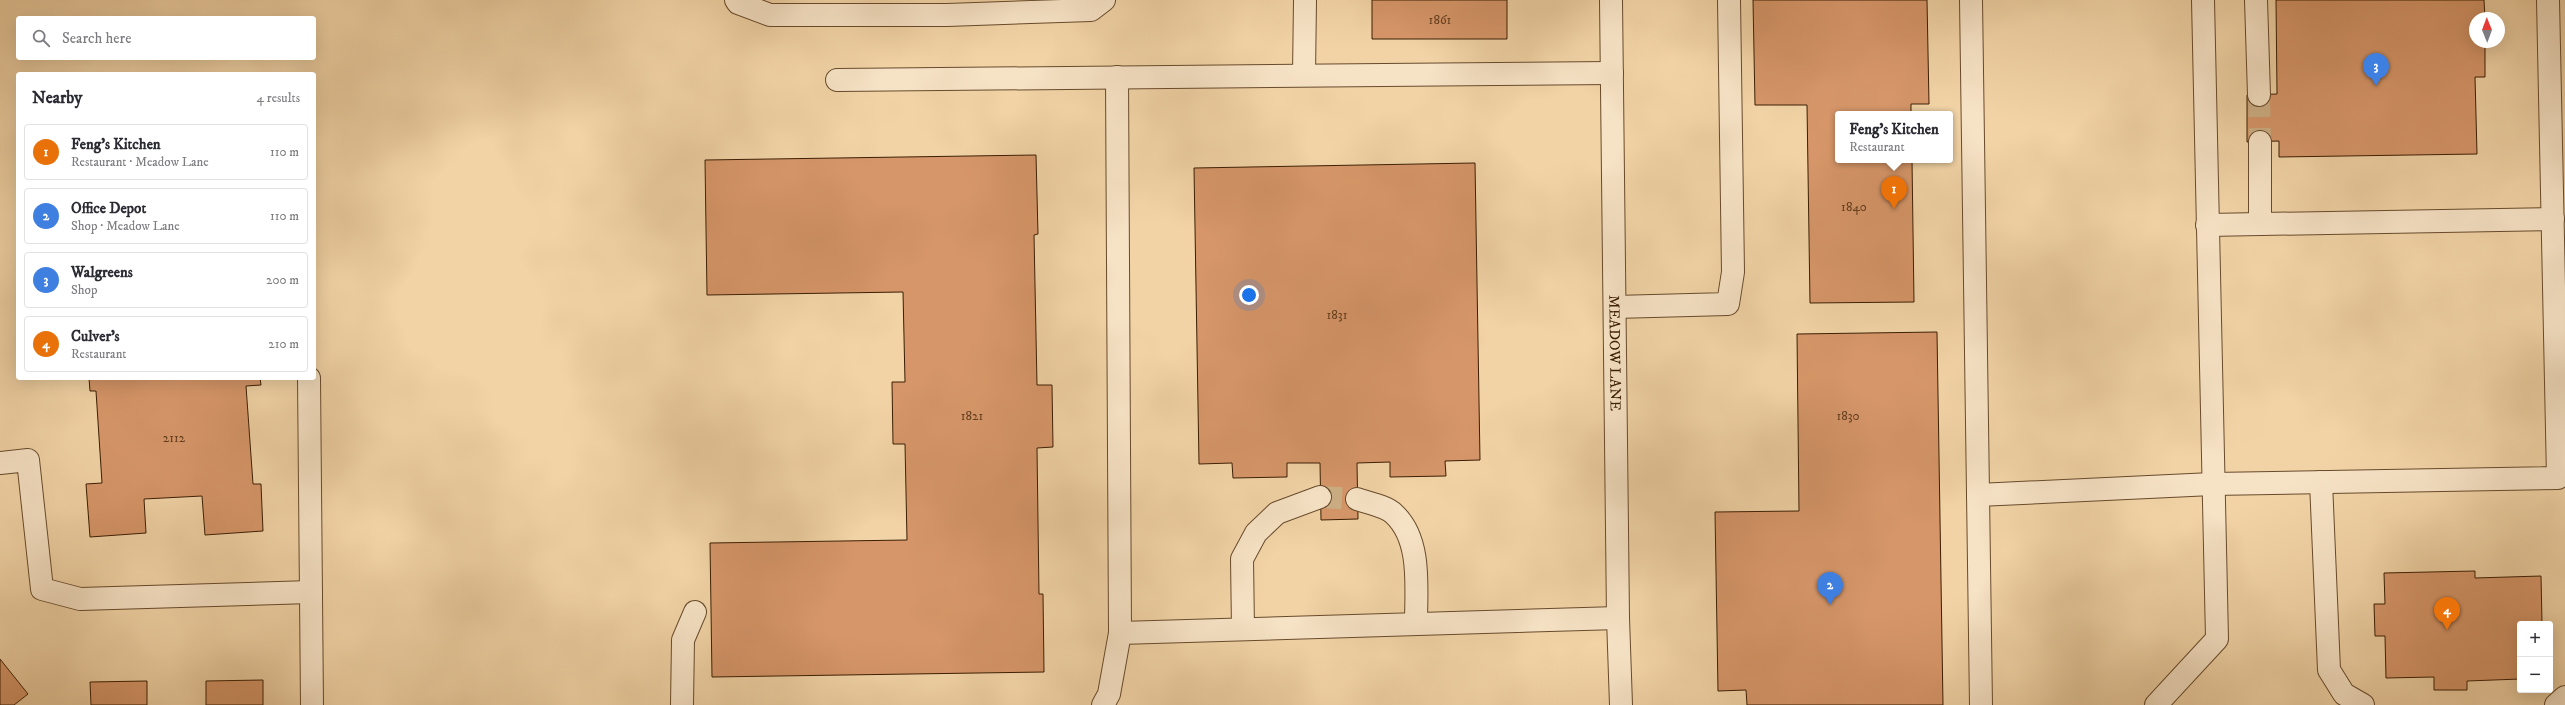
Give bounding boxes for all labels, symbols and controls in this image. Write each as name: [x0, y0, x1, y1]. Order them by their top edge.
house number: 1861: [1429, 12, 1452, 28]
north arrow: [2469, 12, 2505, 48]
search box: [16, 16, 316, 60]
icon: search: [30, 27, 52, 49]
text: Search here: [62, 29, 131, 48]
pin: 3: [2363, 53, 2389, 86]
text: Nearby: [32, 87, 82, 109]
text: 4 results: [257, 90, 300, 106]
popup: [1835, 111, 1953, 163]
text: Feng's Kitchen: [1849, 120, 1939, 139]
text: Feng's Kitchen: [71, 135, 161, 154]
text: Restaurant: [1849, 139, 1905, 155]
text: 1: [44, 144, 48, 160]
text: 110 m: [270, 144, 299, 160]
text: Restaurant · Meadow Lane: [71, 154, 209, 170]
pin: 1: [1881, 176, 1907, 209]
text: Office Depot: [71, 199, 146, 218]
house number: 1840: [1841, 199, 1867, 215]
text: 2: [43, 208, 49, 224]
text: 110 m: [270, 208, 299, 224]
text: Shop · Meadow Lane: [71, 218, 180, 234]
text: Walgreens: [71, 263, 133, 282]
text: 3: [44, 272, 48, 288]
text: 200 m: [266, 272, 299, 288]
text: Shop: [71, 282, 97, 298]
your location: [1239, 285, 1259, 305]
street label: MEADOW LANE: [1604, 295, 1625, 412]
house number: 1831: [1327, 307, 1348, 323]
text: Culver's: [71, 327, 120, 346]
text: 4: [42, 336, 50, 352]
text: 210 m: [268, 336, 299, 352]
text: Restaurant: [71, 346, 127, 362]
house number: 1821: [961, 408, 983, 424]
house number: 1830: [1836, 408, 1860, 424]
house number: 2112: [163, 430, 186, 446]
pin: 2: [1817, 572, 1843, 605]
pin: 4: [2434, 597, 2460, 630]
map controls: [2517, 621, 2553, 693]
button: +: [2517, 621, 2553, 657]
button: −: [2517, 657, 2553, 693]

